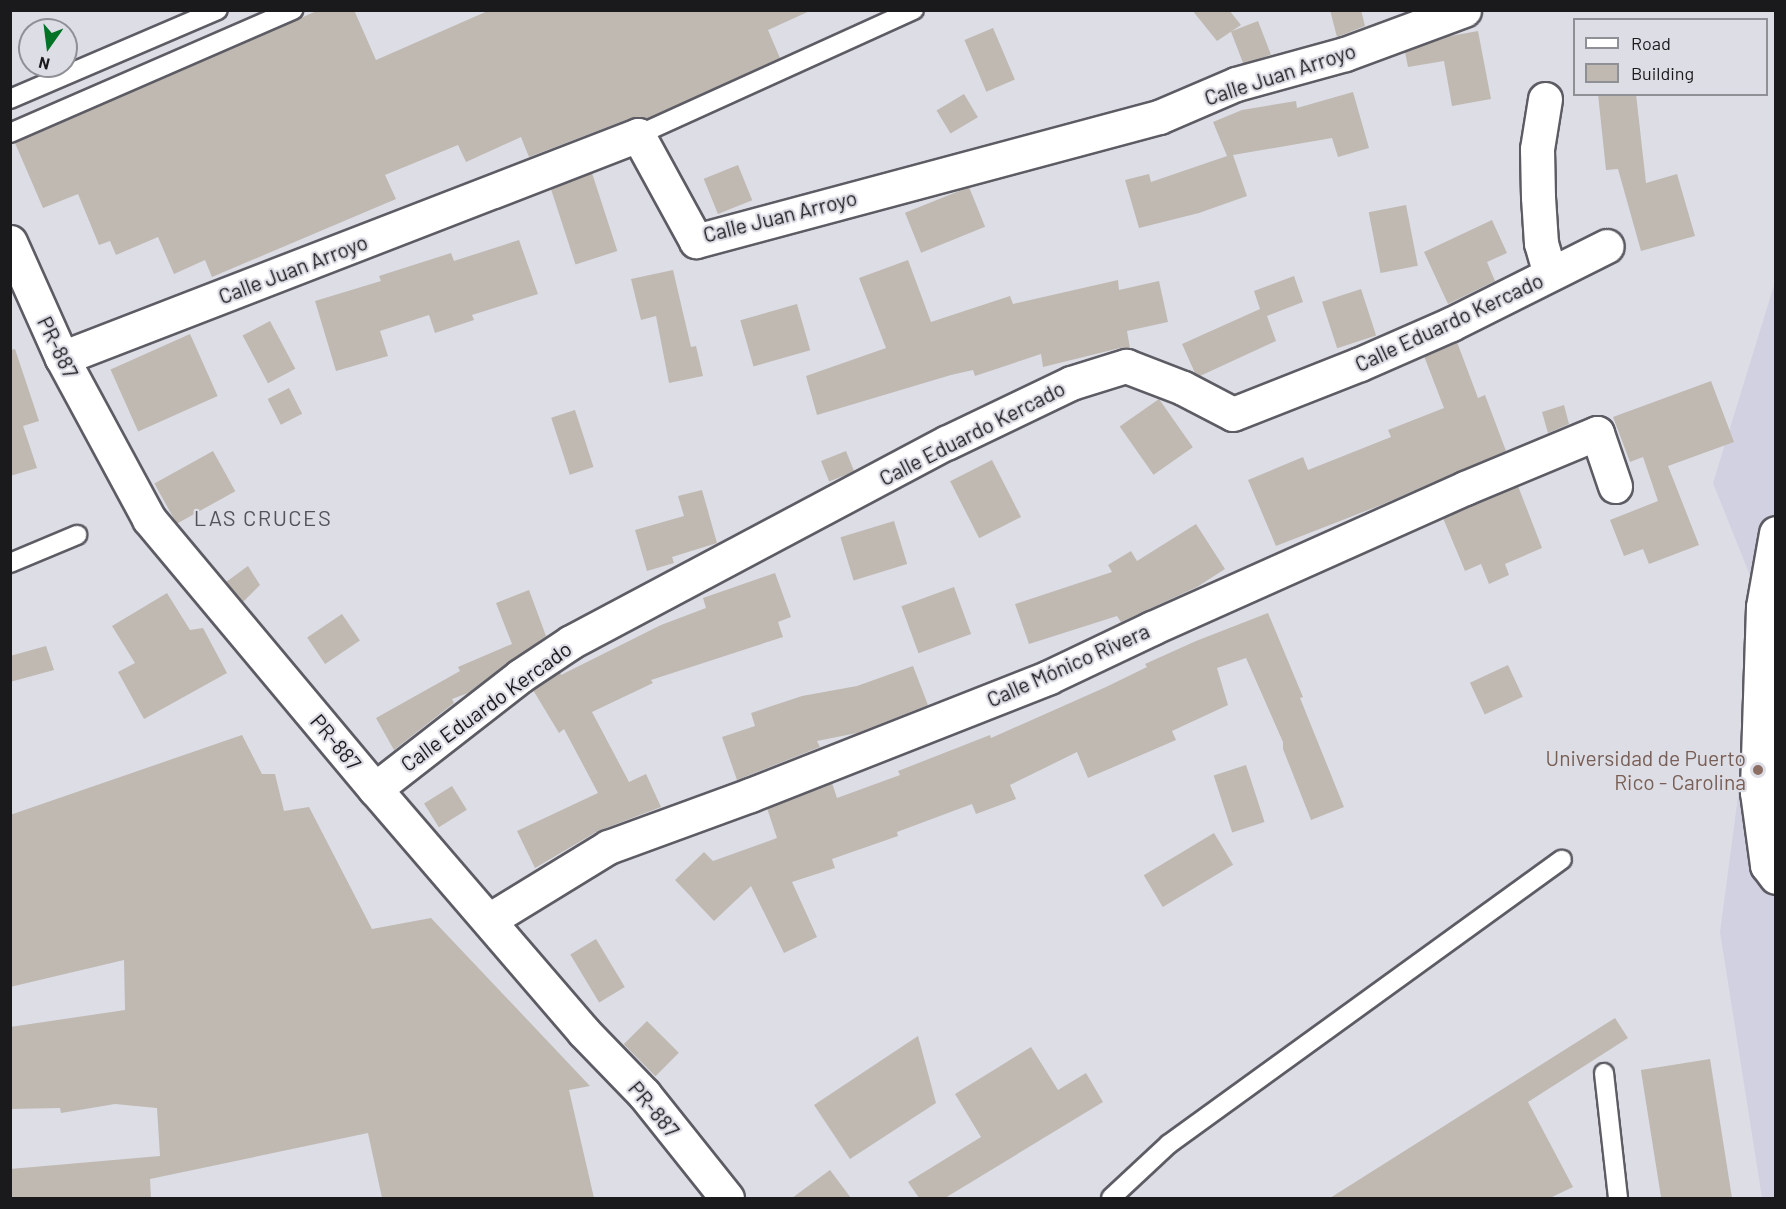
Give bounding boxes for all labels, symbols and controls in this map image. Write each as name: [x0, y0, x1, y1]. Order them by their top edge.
north arrow: [18, 18, 78, 78]
legend: [1573, 18, 1768, 96]
text: Road: [1631, 32, 1671, 54]
street label: Calle Juan Arroyo: [1201, 38, 1359, 110]
text: N: [37, 54, 51, 75]
text: Building: [1631, 62, 1694, 84]
street label: Calle Juan Arroyo: [700, 185, 860, 247]
street label: Calle Juan Arroyo: [215, 229, 371, 309]
street label: Calle Eduardo Kercado: [1351, 267, 1547, 377]
street label: PR-887: [32, 312, 84, 382]
street label: Calle Eduardo Kercado: [875, 375, 1069, 491]
district label: LAS CRUCES: [194, 505, 332, 531]
street label: Calle Mónico Rivera: [983, 618, 1153, 712]
street label: Calle Eduardo Kercado: [396, 636, 576, 776]
street label: PR-887: [305, 709, 367, 775]
place label: Universidad de Puerto Rico - Carolina: [1546, 745, 1746, 795]
marker: Universidad de Puerto Rico - Carolina: [1751, 763, 1765, 777]
street label: PR-887: [623, 1076, 685, 1142]

